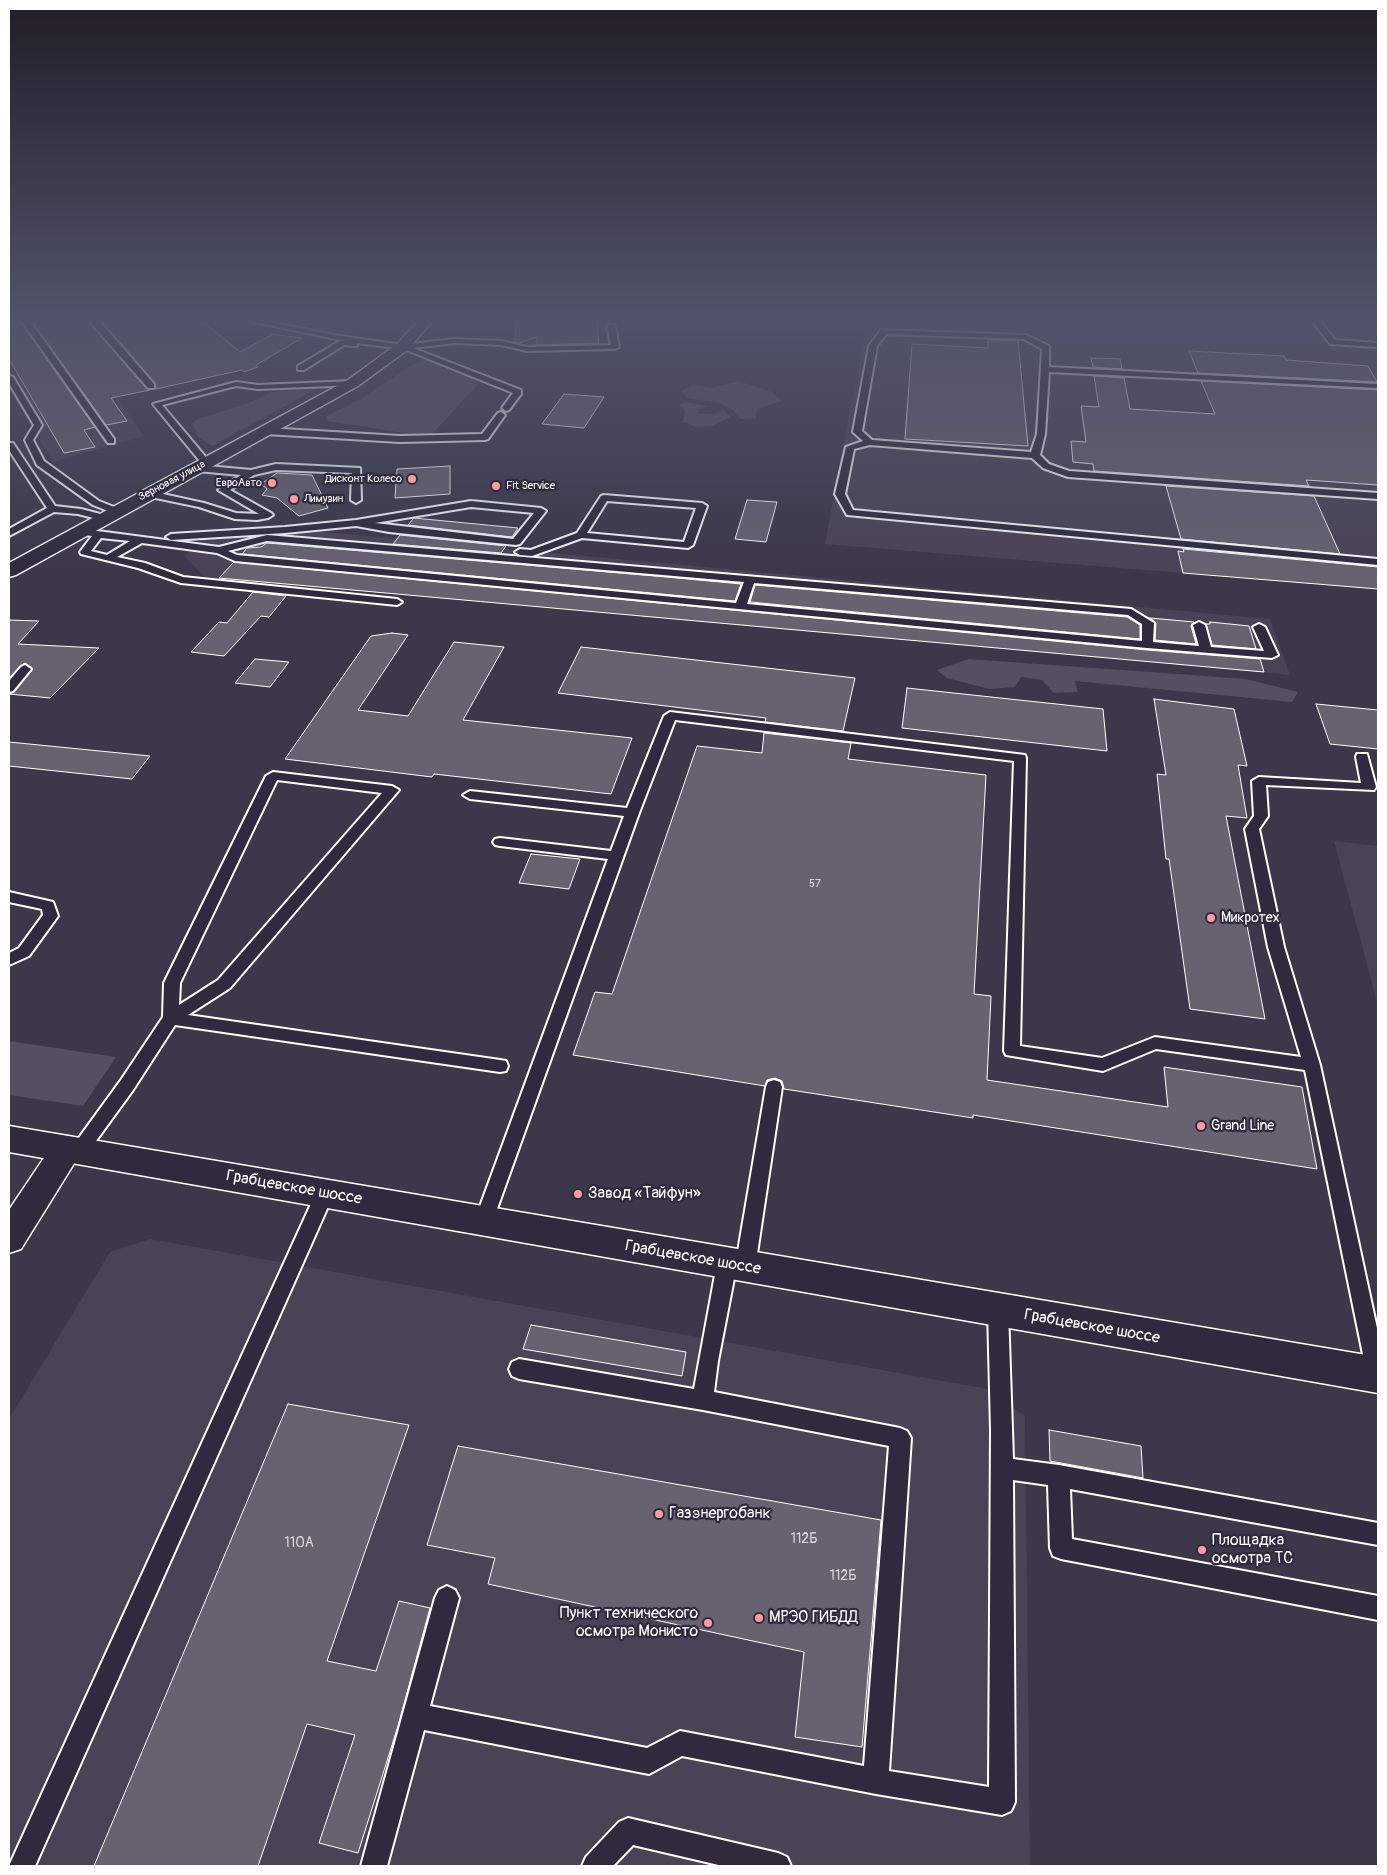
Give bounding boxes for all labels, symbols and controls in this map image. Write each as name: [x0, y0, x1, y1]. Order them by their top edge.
street label: Зерновая улица: [136, 458, 208, 504]
place label: Дисконт Колесо: [325, 472, 402, 486]
marker: Дисконт Колесо: [406, 473, 418, 485]
place label: ЕвроАвто: [216, 476, 262, 490]
marker: ЕвроАвто: [266, 477, 278, 489]
place label: Fit Service: [506, 479, 555, 493]
marker: Fit Service: [490, 480, 502, 492]
place label: Лимузин: [304, 492, 343, 506]
marker: Лимузин: [288, 493, 300, 505]
house number: 57: [809, 877, 821, 891]
place label: Микротех: [1221, 910, 1280, 926]
marker: Микротех: [1205, 912, 1217, 924]
place label: Grand Line: [1211, 1118, 1274, 1134]
marker: Grand Line: [1195, 1120, 1207, 1132]
street label: Грабцевское шоссе: [225, 1167, 363, 1209]
place label: Завод «Тайфун»: [588, 1184, 701, 1204]
marker: Завод «Тайфун»: [572, 1188, 584, 1200]
street label: Грабцевское шоссе: [624, 1237, 762, 1279]
street label: Грабцевское шоссе: [1023, 1306, 1161, 1348]
place label: Газэнергобанк: [669, 1504, 771, 1524]
marker: Газэнергобанк: [653, 1508, 665, 1520]
house number: 112Б: [790, 1531, 818, 1547]
place label: Площадка осмотра ТС: [1212, 1531, 1293, 1569]
house number: 110А: [284, 1535, 314, 1551]
marker: Площадка осмотра ТС: [1196, 1544, 1208, 1556]
house number: 112Б: [829, 1568, 857, 1584]
place label: Пункт технического осмотра Монисто: [560, 1604, 698, 1642]
place label: МРЭО ГИБДД: [769, 1608, 858, 1628]
marker: МРЭО ГИБДД: [753, 1612, 765, 1624]
marker: Пункт технического осмотра Монисто: [702, 1617, 714, 1629]

